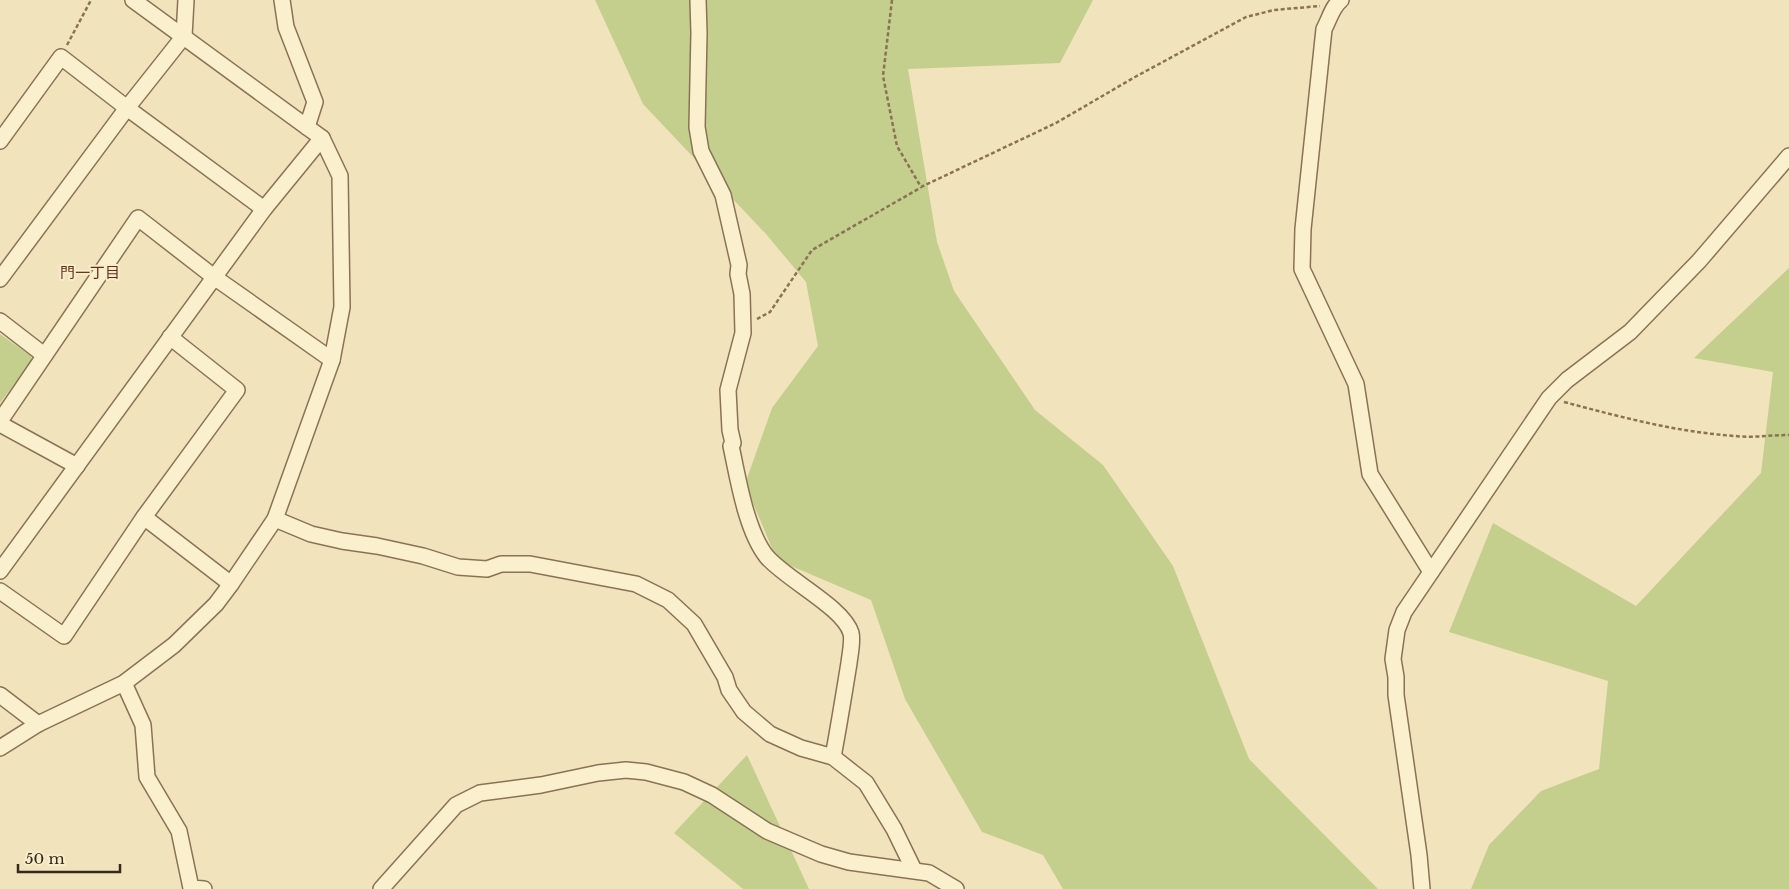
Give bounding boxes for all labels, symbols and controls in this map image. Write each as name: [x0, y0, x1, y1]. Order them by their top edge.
district label: 門一丁目: [60, 263, 120, 282]
scale bar: [18, 842, 120, 874]
text: 50 m: [25, 849, 65, 868]

